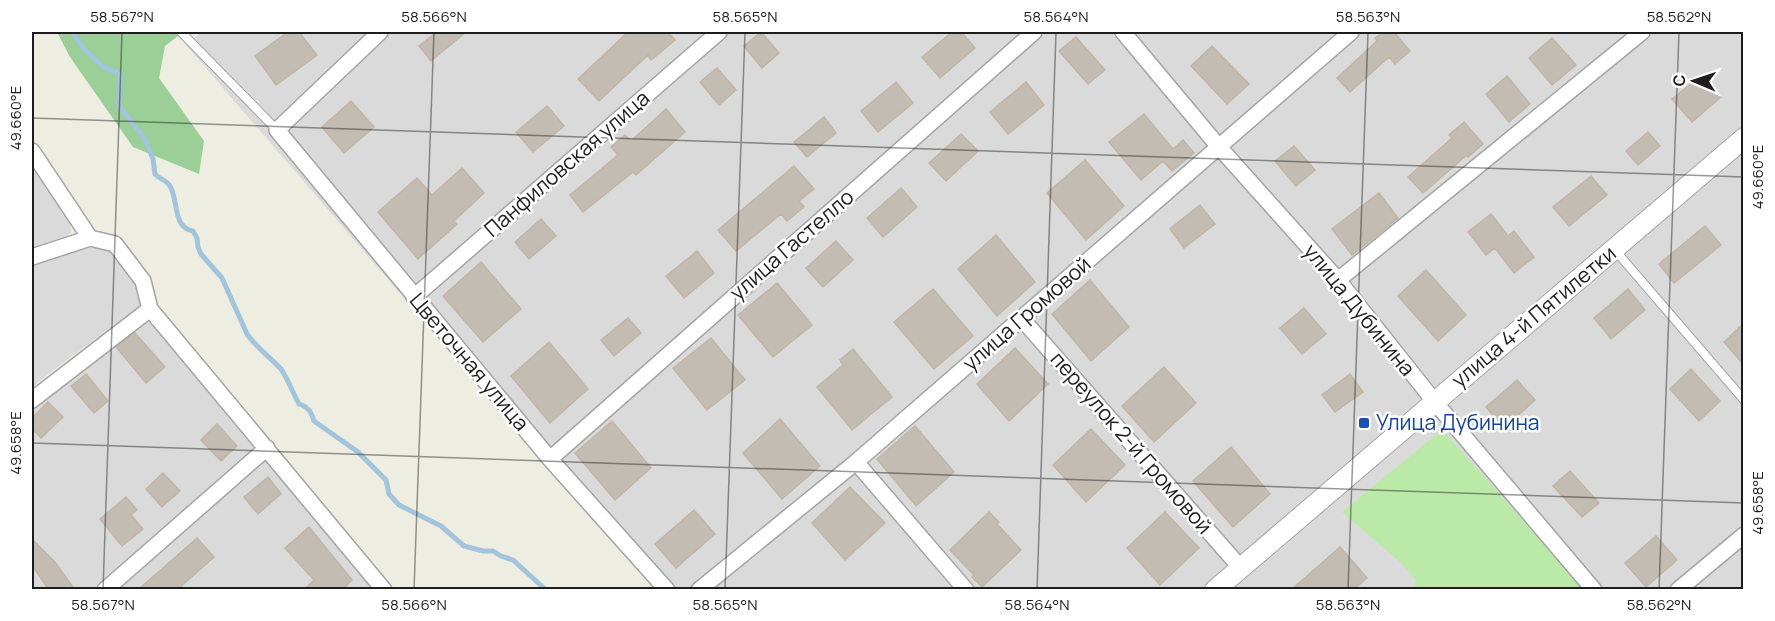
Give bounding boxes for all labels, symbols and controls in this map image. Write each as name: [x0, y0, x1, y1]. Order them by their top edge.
text: 58.567°N: [90, 6, 154, 27]
text: 58.566°N: [401, 6, 467, 27]
text: 58.565°N: [713, 6, 777, 27]
text: 58.564°N: [1023, 6, 1089, 27]
text: 58.563°N: [1336, 6, 1400, 27]
text: 58.562°N: [1647, 6, 1711, 27]
north arrow: [1664, 51, 1724, 111]
text: С: [1668, 74, 1690, 87]
street label: Панфиловская улица: [478, 84, 655, 243]
text: 49.660°E: [5, 86, 26, 150]
text: 49.660°E: [1747, 145, 1768, 209]
street label: улица Гастелло: [723, 183, 859, 306]
street label: улица Дубинина: [1298, 237, 1422, 381]
street label: улица 4-й Пятилетки: [1445, 239, 1622, 393]
street label: улица Громовой: [956, 250, 1096, 377]
street label: Цветочная улица: [404, 287, 536, 436]
street label: переулок 2-й Громовой: [1045, 345, 1219, 539]
place label: Улица Дубинина: [1376, 408, 1539, 436]
text: 49.658°E: [5, 411, 26, 475]
marker: Улица Дубинина: [1357, 416, 1371, 430]
text: 49.658°E: [1747, 471, 1768, 535]
text: 58.567°N: [71, 594, 135, 615]
text: 58.566°N: [381, 594, 447, 615]
text: 58.565°N: [693, 594, 757, 615]
text: 58.564°N: [1004, 594, 1070, 615]
text: 58.563°N: [1316, 594, 1380, 615]
text: 58.562°N: [1627, 594, 1691, 615]

